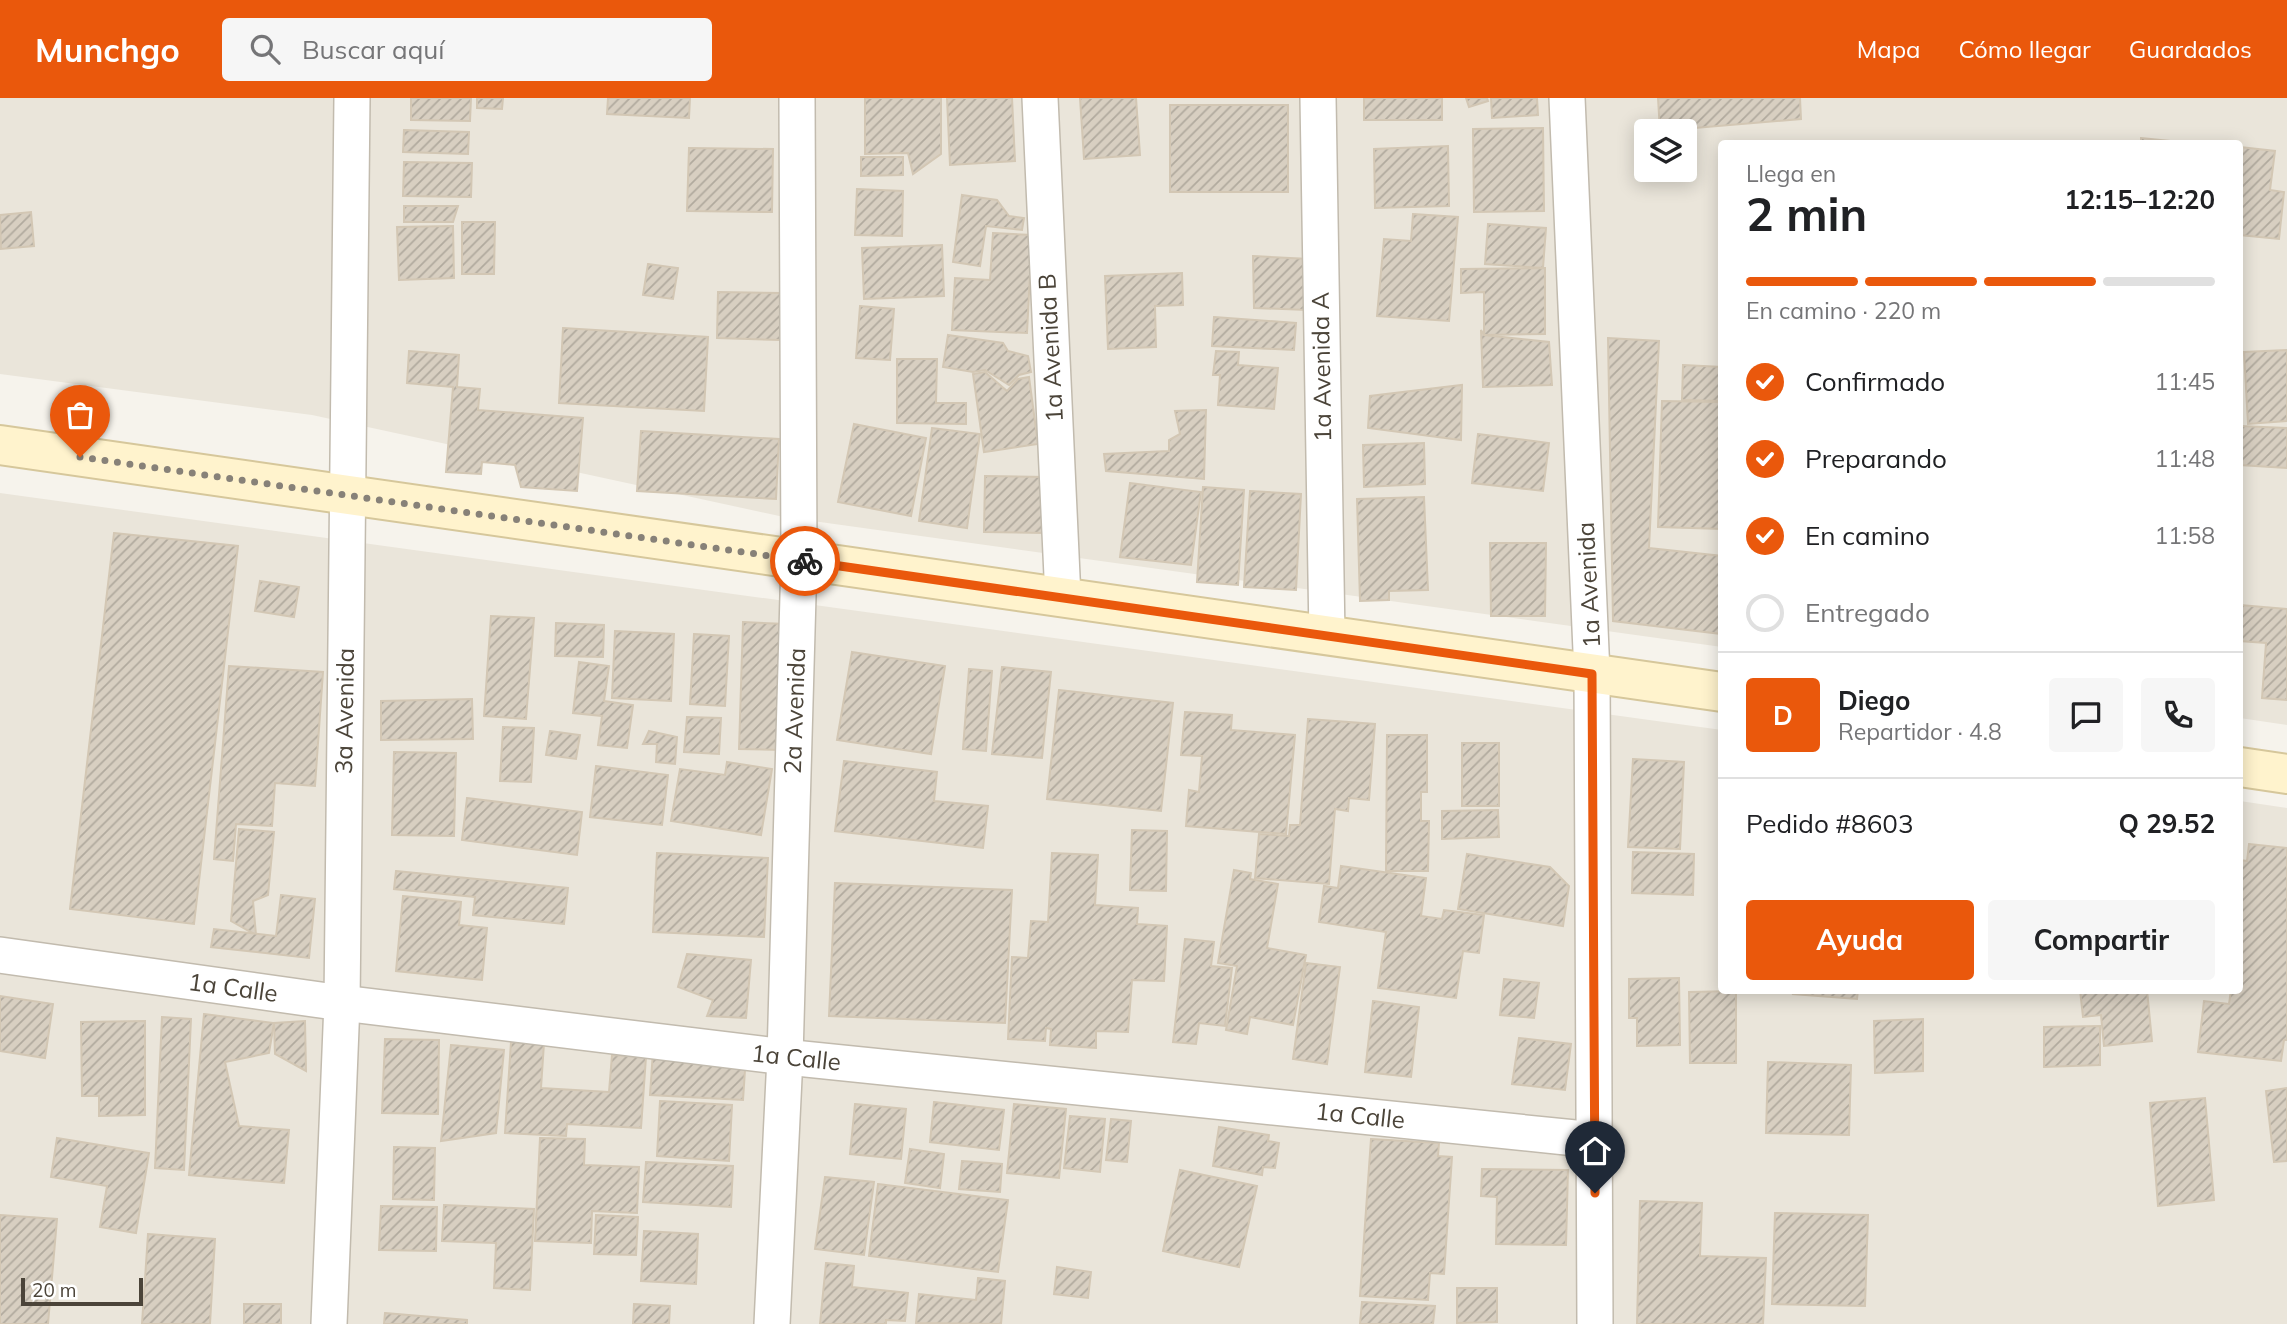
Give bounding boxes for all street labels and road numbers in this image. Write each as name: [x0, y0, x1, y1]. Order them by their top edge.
street label: 1a Avenida B: [1031, 273, 1069, 423]
street label: 1a Avenida A: [1305, 291, 1337, 442]
street label: 1a Avenida: [1570, 521, 1606, 649]
street label: 2a Avenida: [777, 647, 811, 775]
street label: 3a Avenida: [328, 648, 360, 774]
street label: 1a Calle: [187, 966, 280, 1008]
street label: 1a Calle: [750, 1037, 842, 1077]
street label: 1a Calle: [1314, 1095, 1406, 1135]

